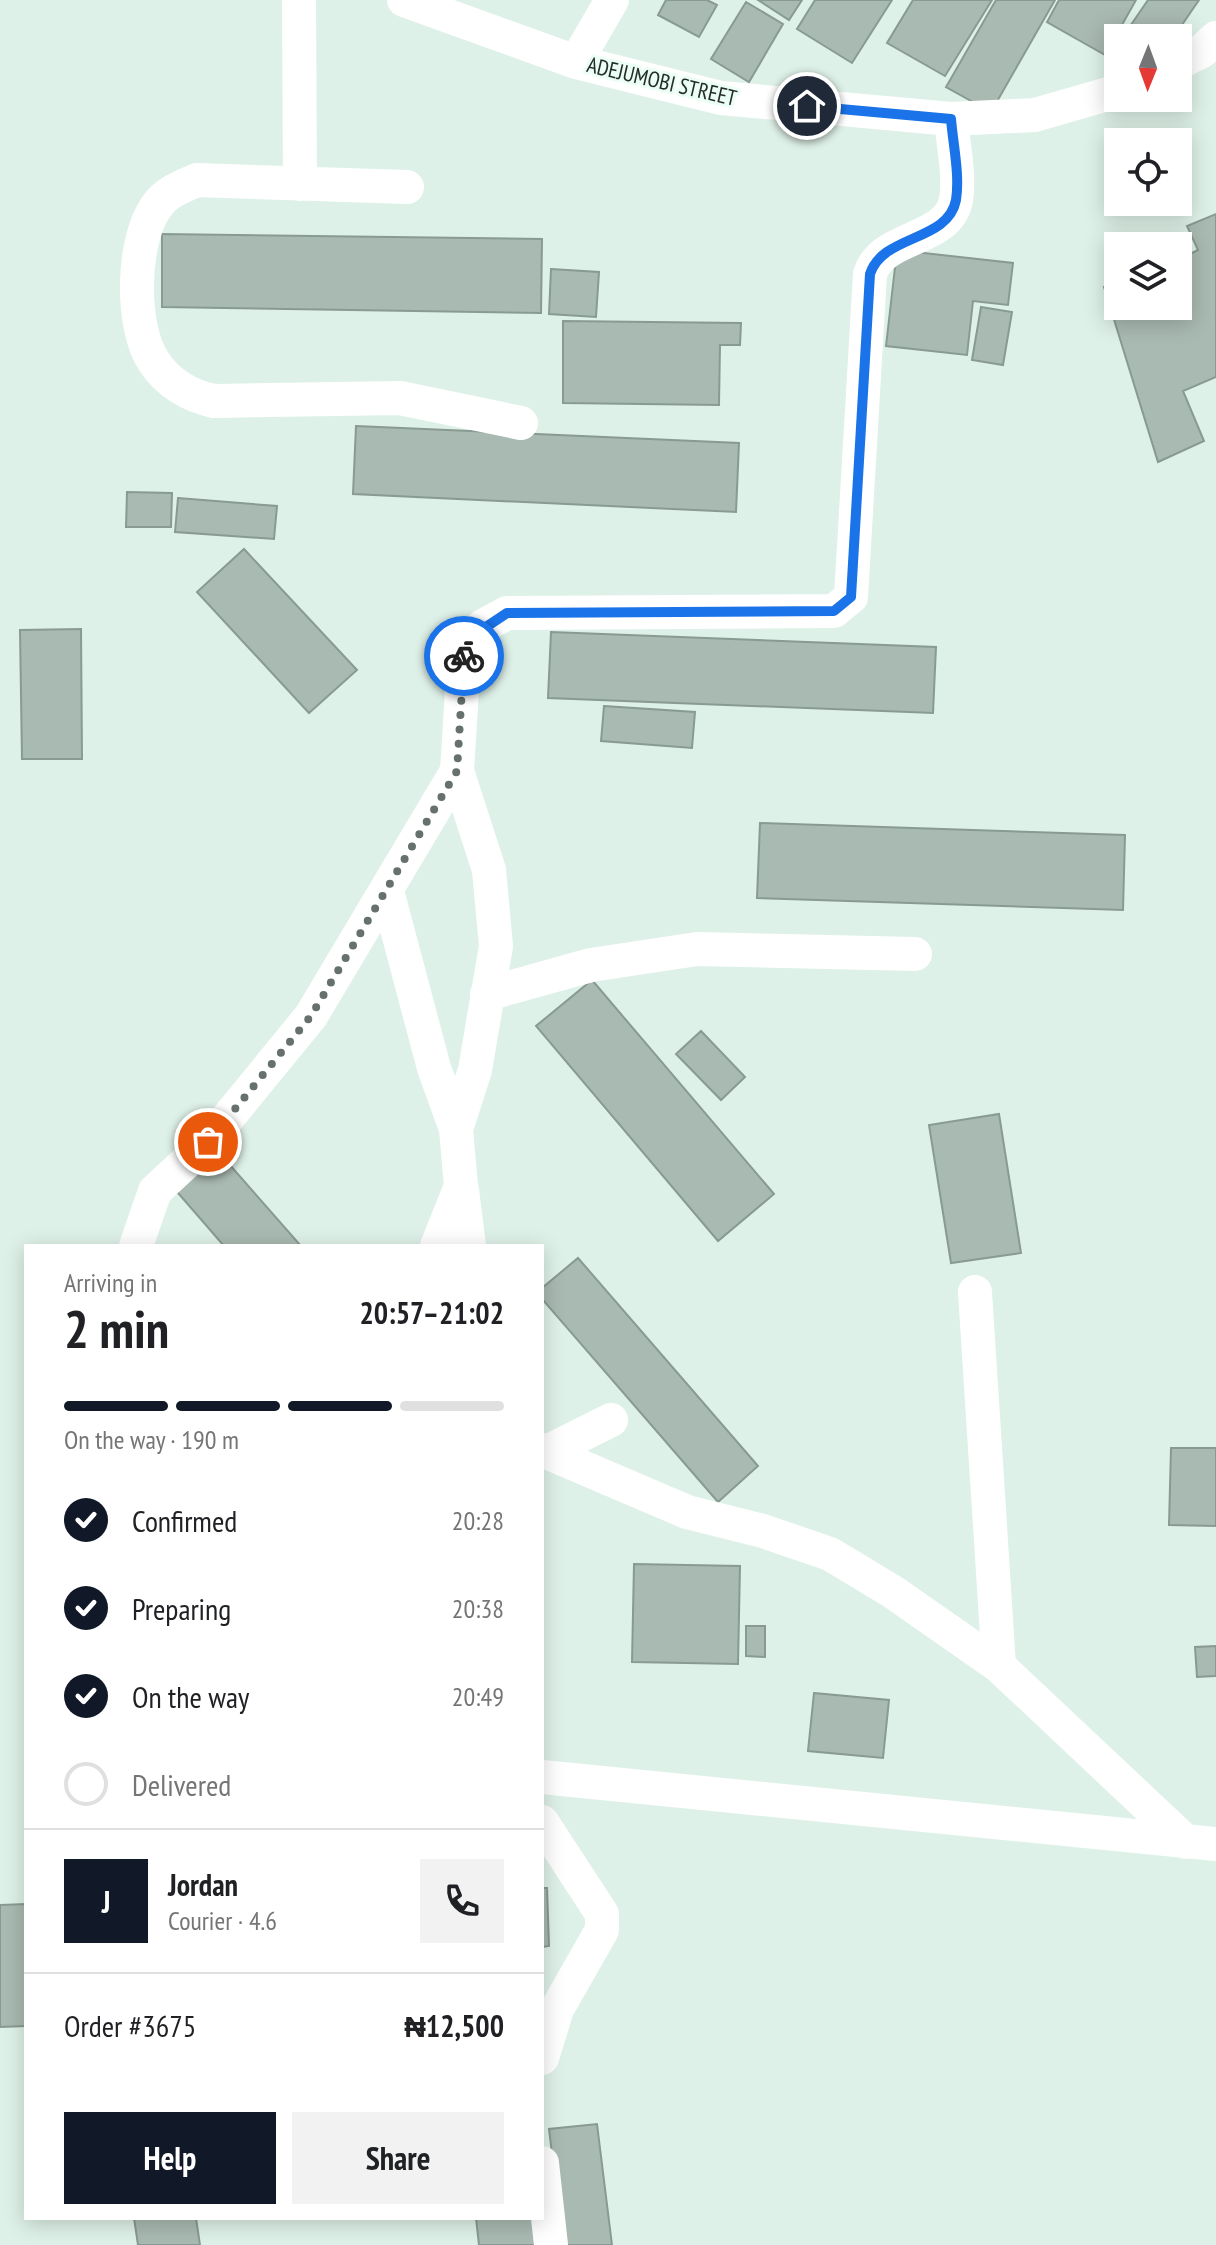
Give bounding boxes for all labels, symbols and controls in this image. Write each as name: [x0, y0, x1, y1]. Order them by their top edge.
north arrow: [1104, 24, 1192, 112]
map controls: [1104, 24, 1192, 320]
street label: ADEJUMOBI STREET: [584, 50, 740, 112]
pin: [773, 72, 841, 140]
icon: home: [785, 84, 829, 128]
button: locate: [1104, 128, 1192, 216]
button: layers: [1104, 232, 1192, 320]
courier: [424, 616, 504, 696]
icon: bike: [442, 634, 486, 678]
pin: [174, 1108, 242, 1176]
icon: bag: [186, 1120, 230, 1164]
text: Arriving in: [64, 1266, 157, 1299]
text: 20:57–21:02: [360, 1293, 504, 1332]
text: 2 min: [64, 1295, 169, 1362]
text: On the way · 190 m: [64, 1423, 239, 1456]
icon: check: [64, 1498, 108, 1542]
text: Confirmed: [132, 1501, 237, 1540]
text: 20:28: [452, 1504, 504, 1537]
icon: check: [64, 1586, 108, 1630]
text: Preparing: [132, 1589, 231, 1628]
text: 20:38: [452, 1592, 504, 1625]
icon: check: [64, 1674, 108, 1718]
text: On the way: [132, 1677, 249, 1716]
text: 20:49: [452, 1680, 504, 1713]
text: Delivered: [132, 1765, 231, 1804]
button: phone: [420, 1859, 504, 1943]
text: Jordan: [168, 1865, 238, 1904]
text: J: [102, 1882, 110, 1921]
text: Courier · 4.6: [168, 1904, 277, 1937]
text: Order #3675: [64, 2006, 196, 2045]
text: ₦12,500: [404, 2006, 504, 2045]
button: Help: [64, 2112, 276, 2204]
button: Share: [292, 2112, 504, 2204]

